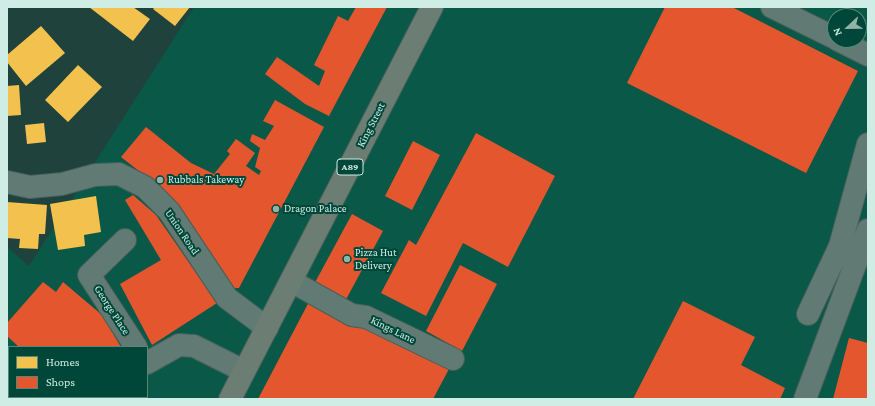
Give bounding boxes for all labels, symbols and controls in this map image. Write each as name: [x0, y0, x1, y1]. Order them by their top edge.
north arrow: [827, 8, 867, 48]
text: N: [830, 26, 844, 38]
street label: King Street: [354, 101, 388, 149]
road number: A89: [337, 159, 363, 175]
place label: Rubbals Takeway: [168, 173, 244, 187]
marker: Rubbals Takeway: [155, 175, 165, 185]
place label: Dragon Palace: [284, 202, 347, 216]
marker: Dragon Palace: [271, 204, 281, 214]
street label: Union Road: [162, 207, 202, 257]
place label: Pizza Hut Delivery: [355, 246, 397, 272]
marker: Pizza Hut Delivery: [342, 254, 352, 264]
street label: George Place: [91, 283, 133, 337]
street label: Kings Lane: [369, 314, 417, 346]
legend: [8, 346, 148, 398]
text: Homes: [46, 355, 79, 369]
text: Shops: [46, 375, 75, 389]

